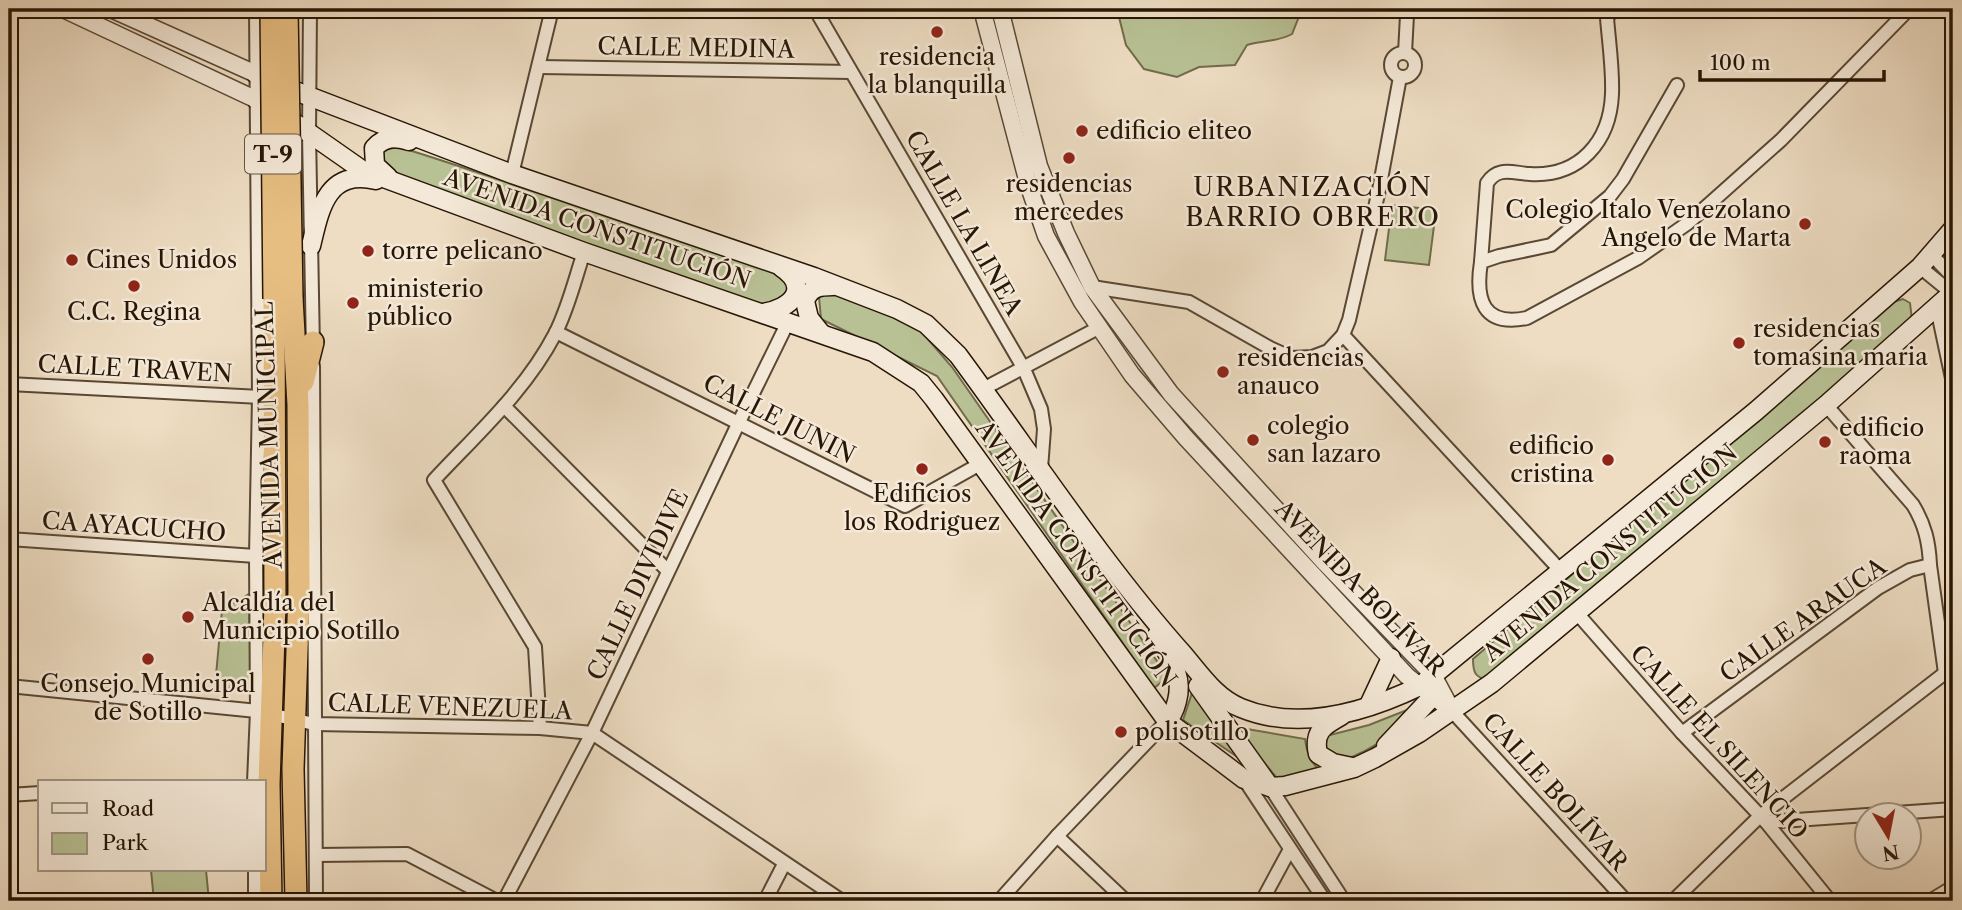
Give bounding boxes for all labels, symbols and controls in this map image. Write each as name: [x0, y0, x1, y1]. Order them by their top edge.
marker: residencia la blanquilla: [929, 24, 945, 40]
street label: CALLE MEDINA: [597, 31, 796, 64]
scale bar: [1700, 38, 1883, 82]
place label: residencia la blanquilla: [868, 42, 1007, 99]
text: 100 m: [1710, 50, 1771, 75]
place label: edificio eliteo: [1096, 116, 1252, 145]
marker: edificio eliteo: [1074, 123, 1090, 139]
street label: CALLE LA LINEA: [900, 125, 1030, 321]
road number: T-9: [245, 134, 301, 174]
marker: residencias mercedes: [1061, 150, 1077, 166]
street label: AVENIDA CONSTITUCIÓN: [439, 161, 755, 295]
place label: residencias mercedes: [1005, 169, 1133, 226]
district label: URBANIZACIÓN BARRIO OBRERO: [1185, 171, 1441, 233]
place label: Colegio Italo Venezolano Angelo de Marta: [1505, 195, 1791, 252]
marker: Colegio Italo Venezolano Angelo de Marta: [1797, 216, 1813, 232]
place label: torre pelicano: [382, 236, 543, 265]
marker: torre pelicano: [360, 243, 376, 259]
place label: Cines Unidos: [86, 245, 237, 274]
marker: Cines Unidos: [64, 252, 80, 268]
place label: ministerio público: [367, 274, 483, 331]
marker: C.C. Regina: [126, 278, 142, 294]
marker: ministerio público: [345, 295, 361, 311]
place label: C.C. Regina: [67, 297, 201, 326]
street label: AVENIDA MUNICIPAL: [249, 301, 288, 570]
place label: residencias tomasina maria: [1753, 314, 1928, 371]
marker: residencias tomasina maria: [1731, 335, 1747, 351]
place label: residencias anauco: [1237, 343, 1364, 400]
street label: CALLE TRAVEN: [37, 349, 233, 388]
marker: residencias anauco: [1215, 364, 1231, 380]
street label: CALLE JUNIN: [698, 368, 860, 469]
place label: colegio san lazaro: [1267, 411, 1381, 468]
street label: AVENIDA CONSTITUCIÓN: [969, 413, 1184, 693]
place label: edificio raoma: [1839, 413, 1924, 470]
place label: edificio cristina: [1509, 431, 1594, 488]
marker: colegio san lazaro: [1245, 432, 1261, 448]
marker: edificio raoma: [1817, 434, 1833, 450]
street label: AVENIDA CONSTITUCIÓN: [1475, 437, 1743, 668]
marker: edificio cristina: [1600, 452, 1616, 468]
marker: Edificios los Rodriguez: [914, 461, 930, 477]
place label: Edificios los Rodriguez: [844, 479, 1000, 536]
street label: CALLE DIVIDIVE: [581, 485, 695, 685]
street label: AVENIDA BOLÍVAR: [1268, 493, 1453, 682]
street label: CA AYACUCHO: [41, 506, 227, 547]
street label: CALLE ARAUCA: [1714, 551, 1892, 688]
place label: Alcaldía del Municipio Sotillo: [201, 588, 400, 645]
marker: Alcaldía del Municipio Sotillo: [180, 609, 196, 625]
street label: CALLE EL SILENCIO: [1625, 639, 1814, 845]
marker: Consejo Municipal de Sotillo: [140, 651, 156, 667]
place label: Consejo Municipal de Sotillo: [40, 669, 256, 726]
street label: CALLE VENEZUELA: [327, 688, 574, 725]
street label: CALLE BOLÍVAR: [1477, 706, 1636, 878]
place label: polisotillo: [1135, 717, 1249, 746]
marker: polisotillo: [1113, 724, 1129, 740]
legend: [38, 780, 266, 872]
text: Road: [102, 796, 154, 821]
north arrow: [1854, 802, 1924, 872]
text: Park: [102, 830, 148, 855]
text: N: [1881, 839, 1901, 865]

